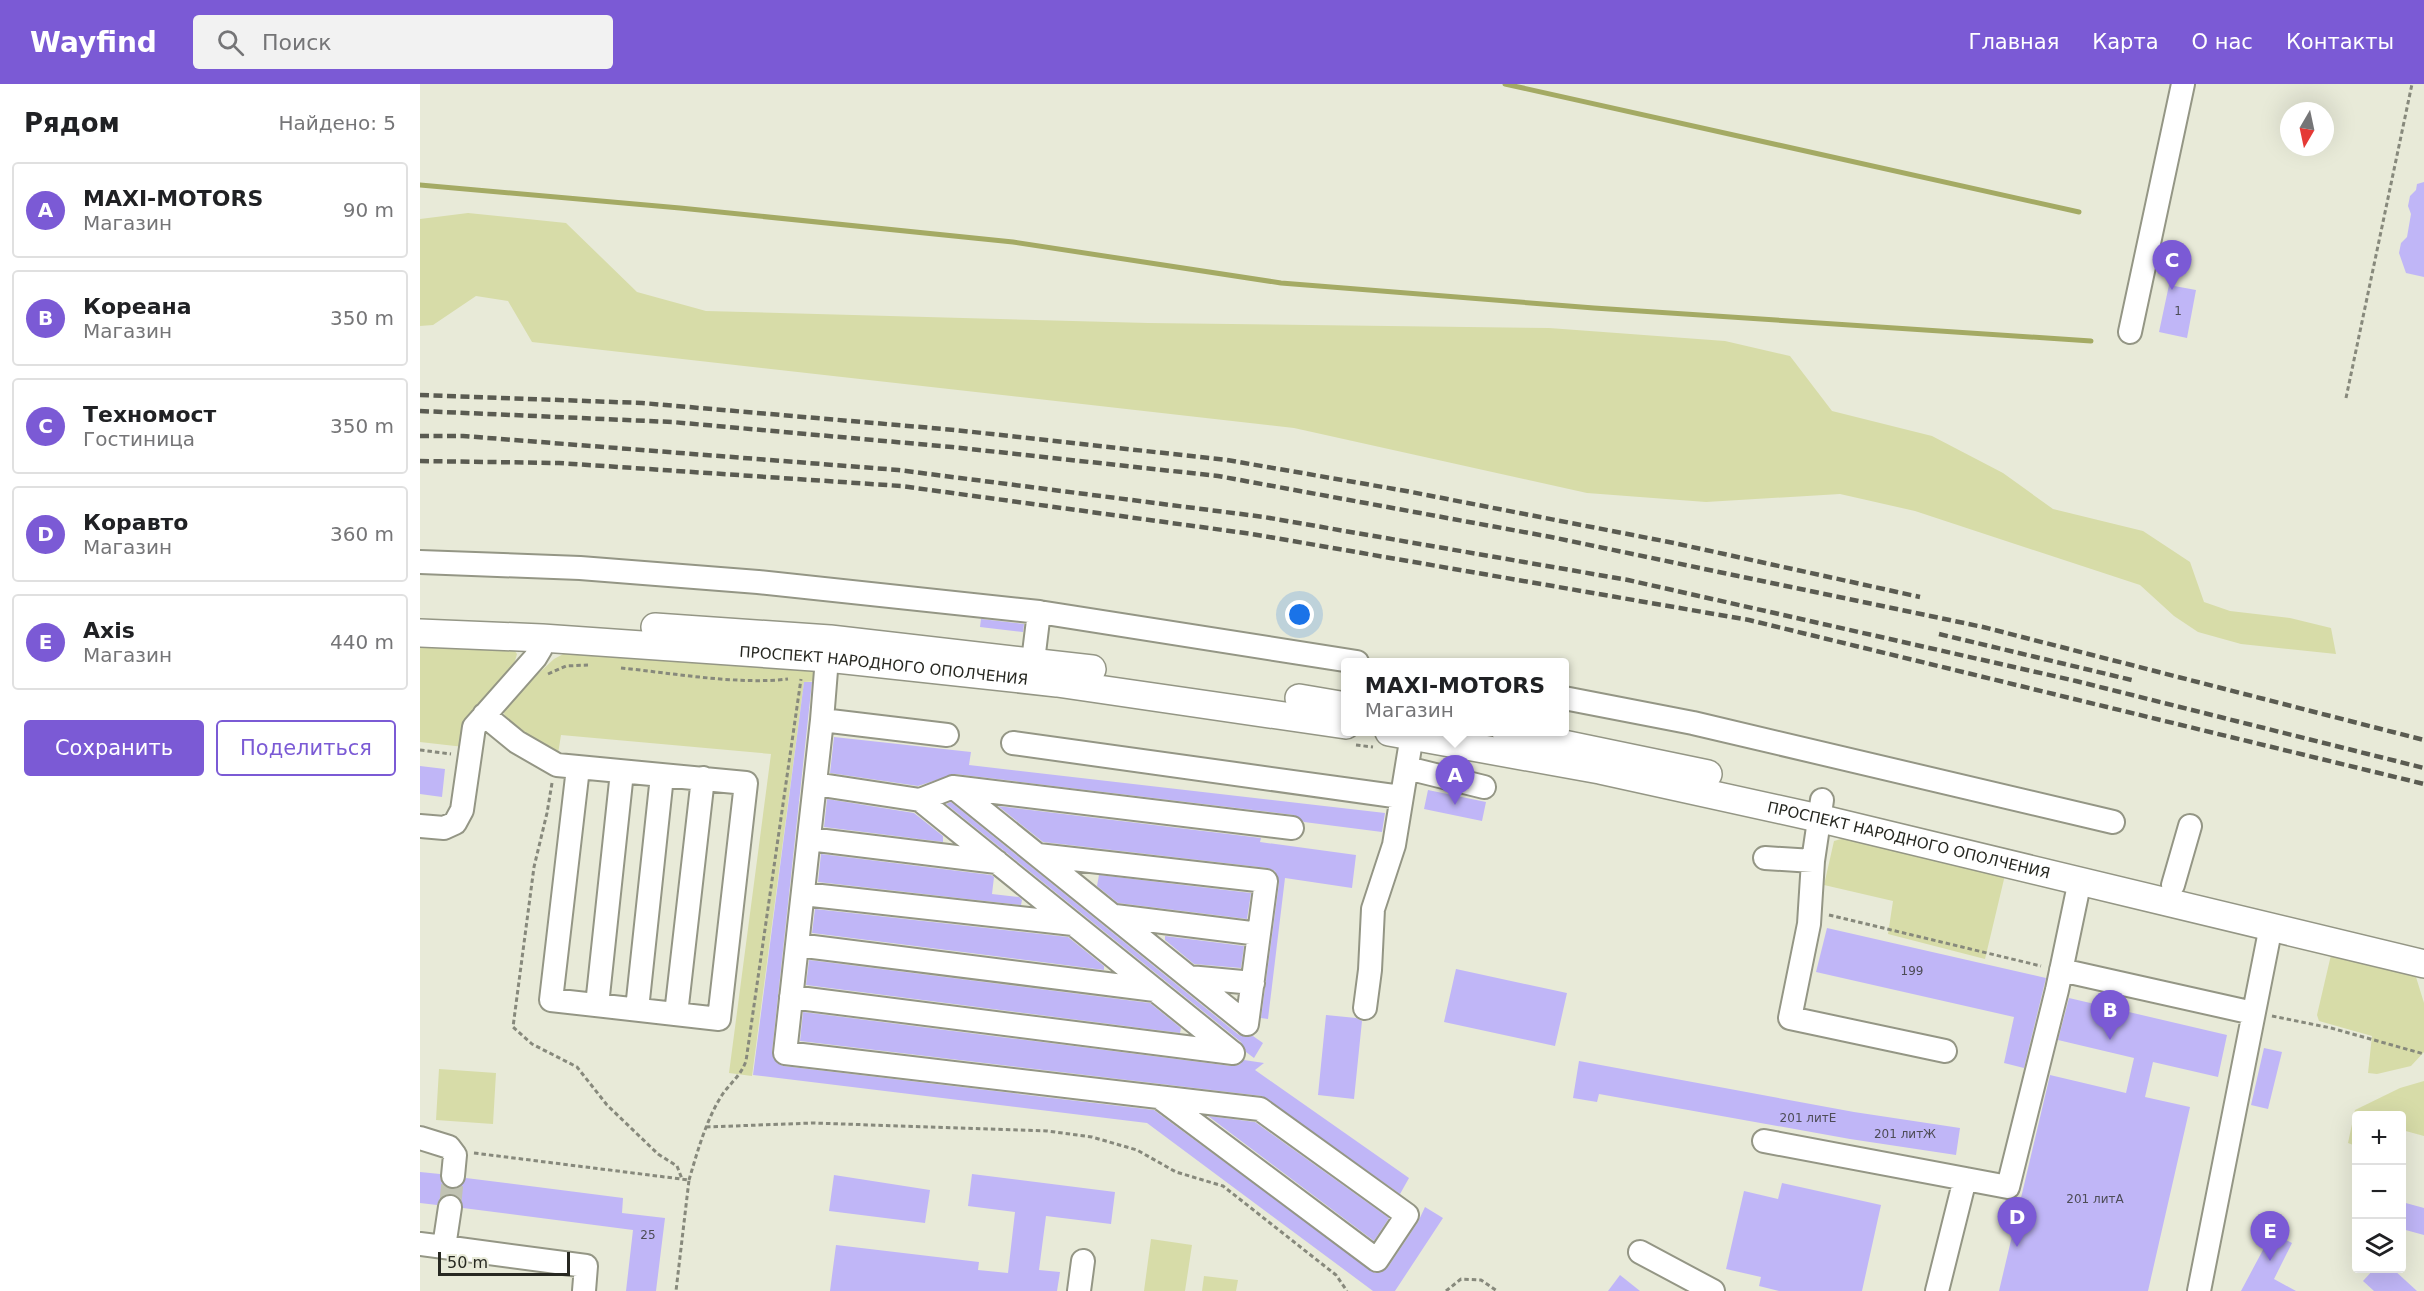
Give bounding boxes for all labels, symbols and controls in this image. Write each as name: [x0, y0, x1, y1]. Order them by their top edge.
search box: [193, 15, 613, 69]
text: Wayfind: [30, 26, 157, 59]
icon: search: [214, 26, 247, 59]
text: Поиск: [262, 30, 332, 55]
text: Главная: [1969, 30, 2059, 54]
text: Карта: [2092, 30, 2159, 54]
text: О нас: [2192, 30, 2253, 54]
text: Контакты: [2286, 30, 2394, 54]
north arrow: [2280, 102, 2334, 156]
text: Рядом: [24, 108, 120, 138]
text: Найдено: 5: [278, 111, 396, 135]
text: MAXI-MOTORS: [83, 186, 263, 211]
text: A: [38, 198, 53, 222]
text: 90 m: [343, 198, 394, 222]
text: Магазин: [83, 211, 172, 235]
pin: C: [2152, 240, 2192, 290]
text: Кореана: [83, 294, 192, 319]
house number: 1: [2174, 304, 2182, 318]
text: B: [38, 306, 53, 330]
text: 350 m: [330, 306, 394, 330]
text: Магазин: [83, 319, 172, 343]
text: Техномост: [83, 402, 216, 427]
text: C: [38, 414, 53, 438]
text: 350 m: [330, 414, 394, 438]
text: Гостиница: [83, 427, 195, 451]
text: Коравто: [83, 510, 188, 535]
text: D: [37, 522, 54, 546]
text: 360 m: [330, 522, 394, 546]
text: Магазин: [83, 535, 172, 559]
your location: [1285, 600, 1314, 629]
text: Axis: [83, 618, 135, 643]
text: E: [39, 630, 52, 654]
text: 440 m: [330, 630, 394, 654]
text: Магазин: [83, 643, 172, 667]
street label: ПРОСПЕКТ НАРОДНОГО ОПОЛЧЕНИЯ: [739, 643, 1029, 689]
popup: [1341, 658, 1569, 736]
text: MAXI-MOTORS: [1365, 673, 1545, 698]
text: Магазин: [1365, 698, 1454, 722]
button: Сохранить: [24, 720, 204, 776]
button: Поделиться: [216, 720, 396, 776]
pin: A: [1436, 756, 1474, 805]
street label: ПРОСПЕКТ НАРОДНОГО ОПОЛЧЕНИЯ: [1766, 798, 2052, 883]
house number: 199: [1901, 964, 1923, 978]
pin: B: [2090, 990, 2130, 1040]
house number: 201 литЕ: [1780, 1111, 1836, 1125]
map controls: [2352, 1111, 2406, 1273]
button: +: [2352, 1111, 2406, 1165]
house number: 201 литЖ: [1874, 1127, 1936, 1141]
button: −: [2352, 1165, 2406, 1219]
house number: 201 литА: [2066, 1192, 2124, 1206]
pin: D: [1998, 1198, 2036, 1247]
pin: E: [2250, 1212, 2290, 1261]
button: layers: [2352, 1219, 2406, 1273]
house number: 25: [640, 1228, 656, 1242]
scale bar: [438, 1249, 570, 1276]
text: 50 m: [447, 1253, 488, 1272]

